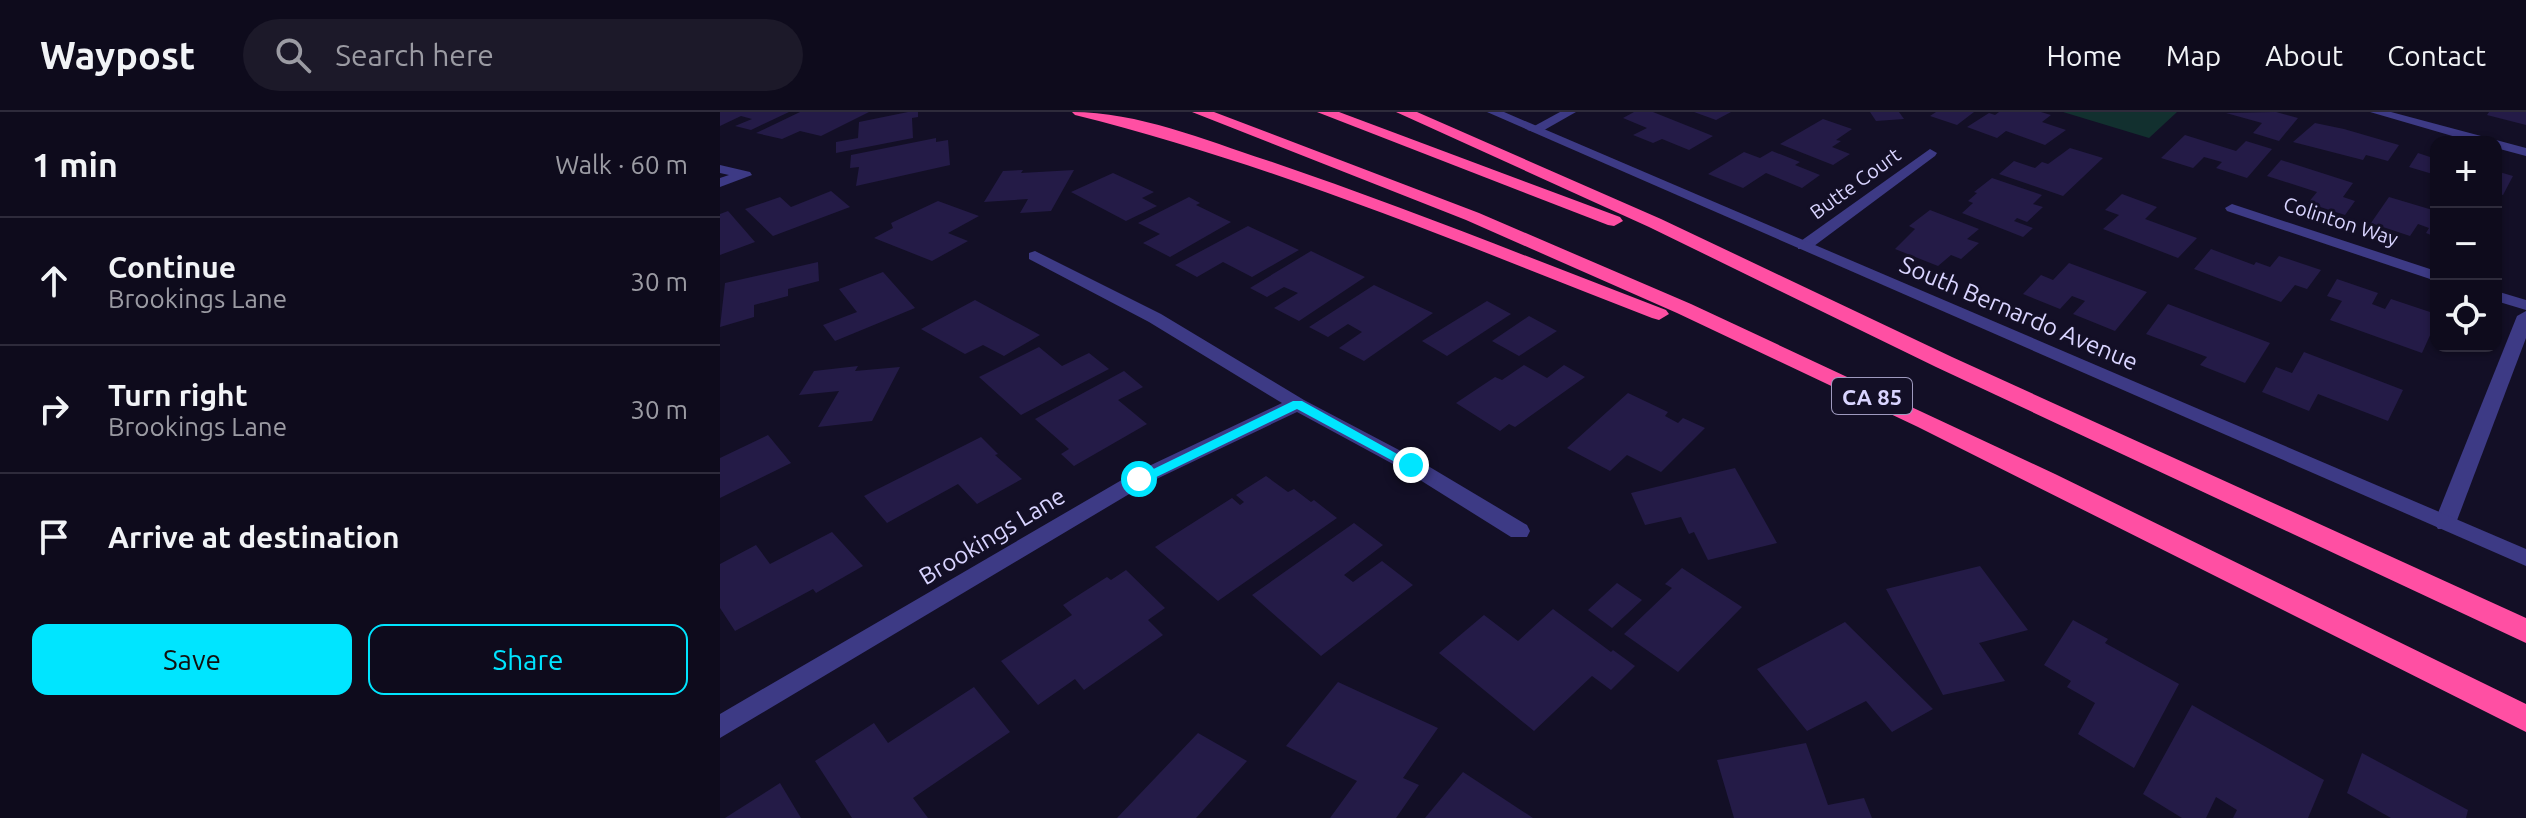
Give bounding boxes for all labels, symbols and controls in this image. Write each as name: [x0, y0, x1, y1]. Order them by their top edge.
search box: [243, 19, 803, 91]
icon: search: [271, 33, 315, 77]
text: Waypost: [40, 34, 195, 76]
text: Search here: [335, 38, 494, 72]
text: Home: [2047, 40, 2122, 71]
text: Map: [2166, 40, 2221, 71]
text: About: [2265, 40, 2343, 71]
text: Contact: [2387, 40, 2486, 71]
map controls: [2430, 136, 2502, 352]
button: +: [2430, 136, 2502, 208]
street label: Butte Court: [1805, 142, 1905, 224]
text: 1 min: [32, 145, 118, 183]
text: Walk · 60 m: [555, 150, 688, 179]
street label: Colinton Way: [2281, 192, 2401, 250]
button: −: [2430, 208, 2502, 280]
text: Continue: [108, 250, 236, 284]
street label: South Bernardo Avenue: [1896, 251, 2142, 375]
icon: ahead: [32, 259, 76, 303]
text: 30 m: [630, 267, 688, 296]
button: locate: [2430, 280, 2502, 352]
text: Brookings Lane: [108, 284, 287, 313]
text: Turn right: [108, 378, 248, 412]
road number: CA 85: [1832, 378, 1912, 414]
icon: right: [32, 387, 76, 431]
text: 30 m: [630, 395, 688, 424]
text: Brookings Lane: [108, 412, 287, 441]
route end: [1393, 447, 1429, 483]
route start: [1121, 461, 1157, 497]
street label: Brookings Lane: [914, 482, 1070, 590]
icon: arrive: [32, 515, 76, 559]
text: Arrive at destination: [108, 520, 400, 554]
button: Save: [32, 624, 352, 695]
button: Share: [368, 624, 688, 695]

